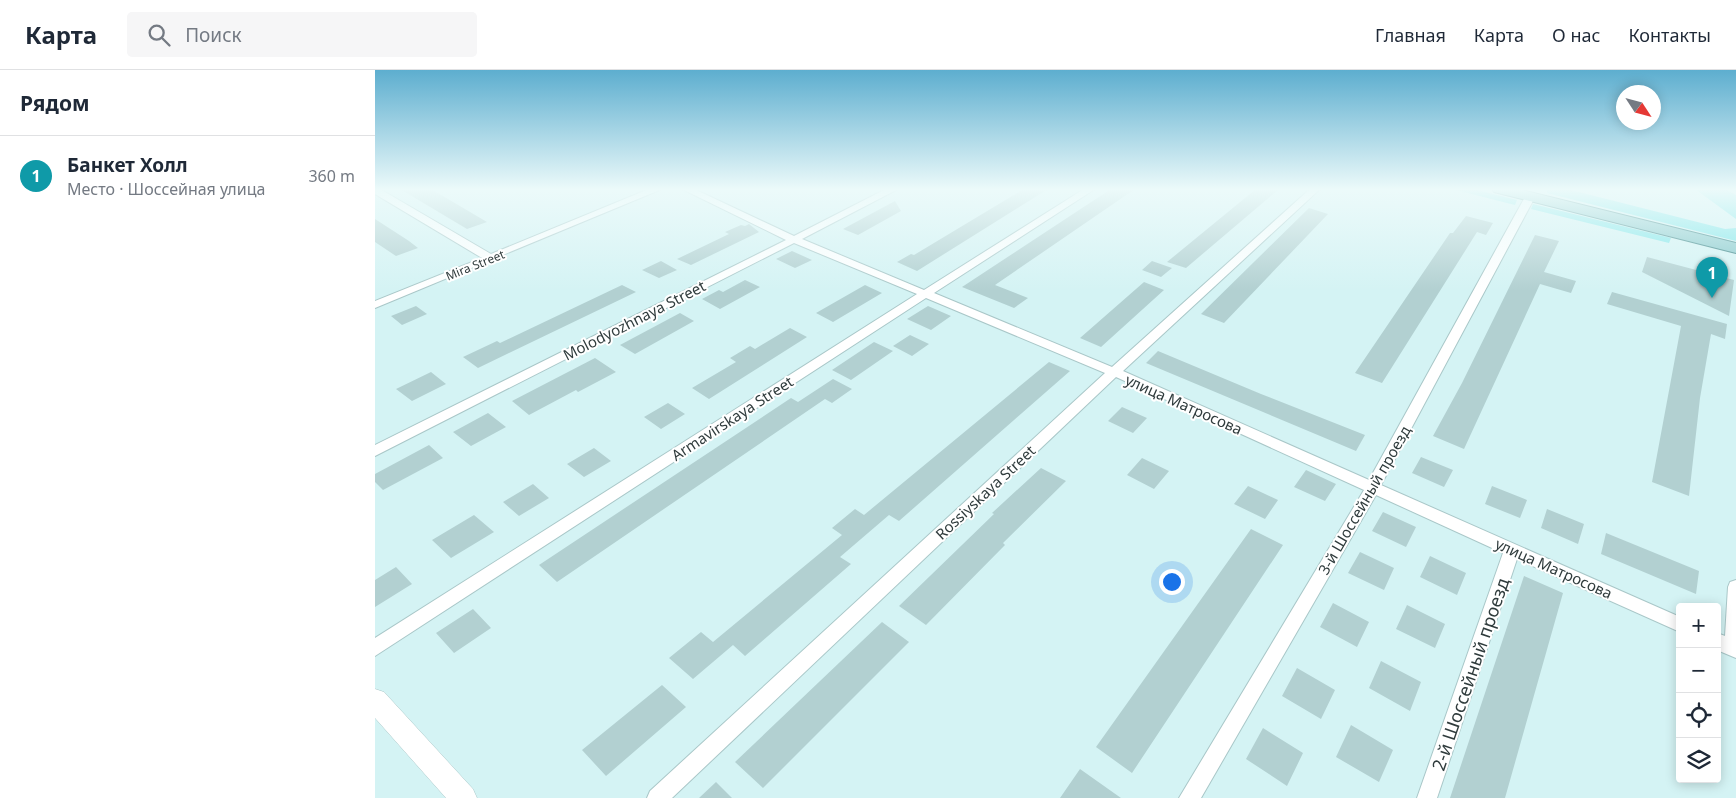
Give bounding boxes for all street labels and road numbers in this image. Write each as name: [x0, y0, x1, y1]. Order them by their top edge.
street label: Mira Street: [443, 245, 508, 285]
street label: Molodyozhnaya Street: [559, 275, 709, 365]
street label: улица Матросова: [1122, 369, 1246, 439]
street label: Armavirskaya Street: [667, 371, 797, 465]
street label: 3-й Шоссейный проезд: [1313, 422, 1415, 578]
street label: Rossiyskaya Street: [931, 440, 1040, 544]
street label: улица Матросова: [1492, 533, 1616, 603]
street label: 2-й Шоссейный проезд: [1426, 574, 1514, 774]

